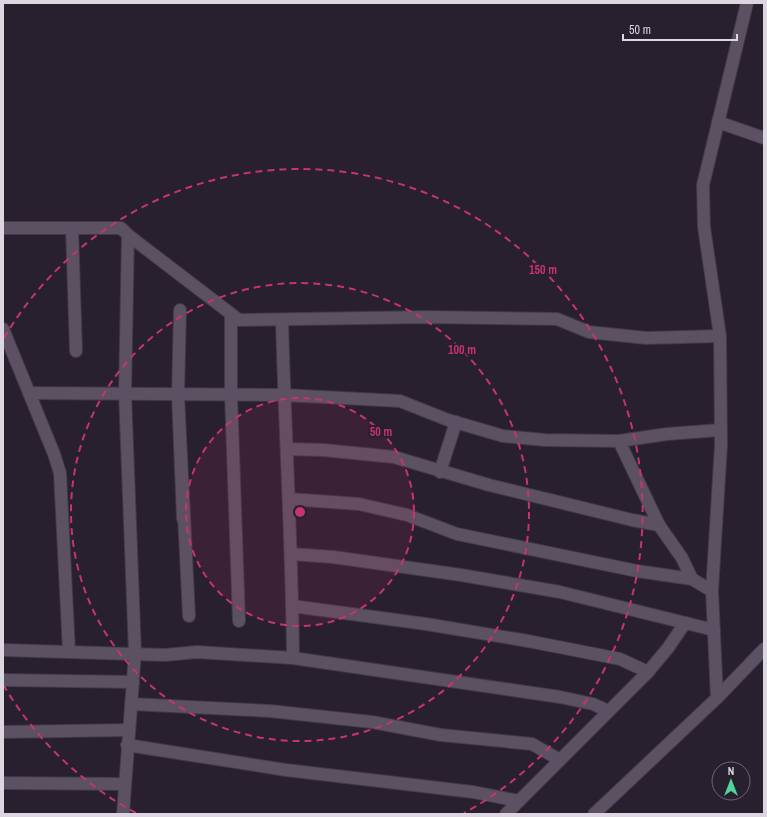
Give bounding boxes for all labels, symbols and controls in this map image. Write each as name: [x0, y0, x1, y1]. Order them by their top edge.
scale bar: [623, 16, 737, 42]
text: 50 m: [629, 22, 651, 38]
text: 150 m: [529, 262, 557, 278]
text: 100 m: [448, 342, 476, 358]
text: 50 m: [370, 424, 392, 440]
centre of rings: [293, 505, 307, 519]
north arrow: [711, 761, 751, 801]
text: N: [728, 764, 734, 778]

